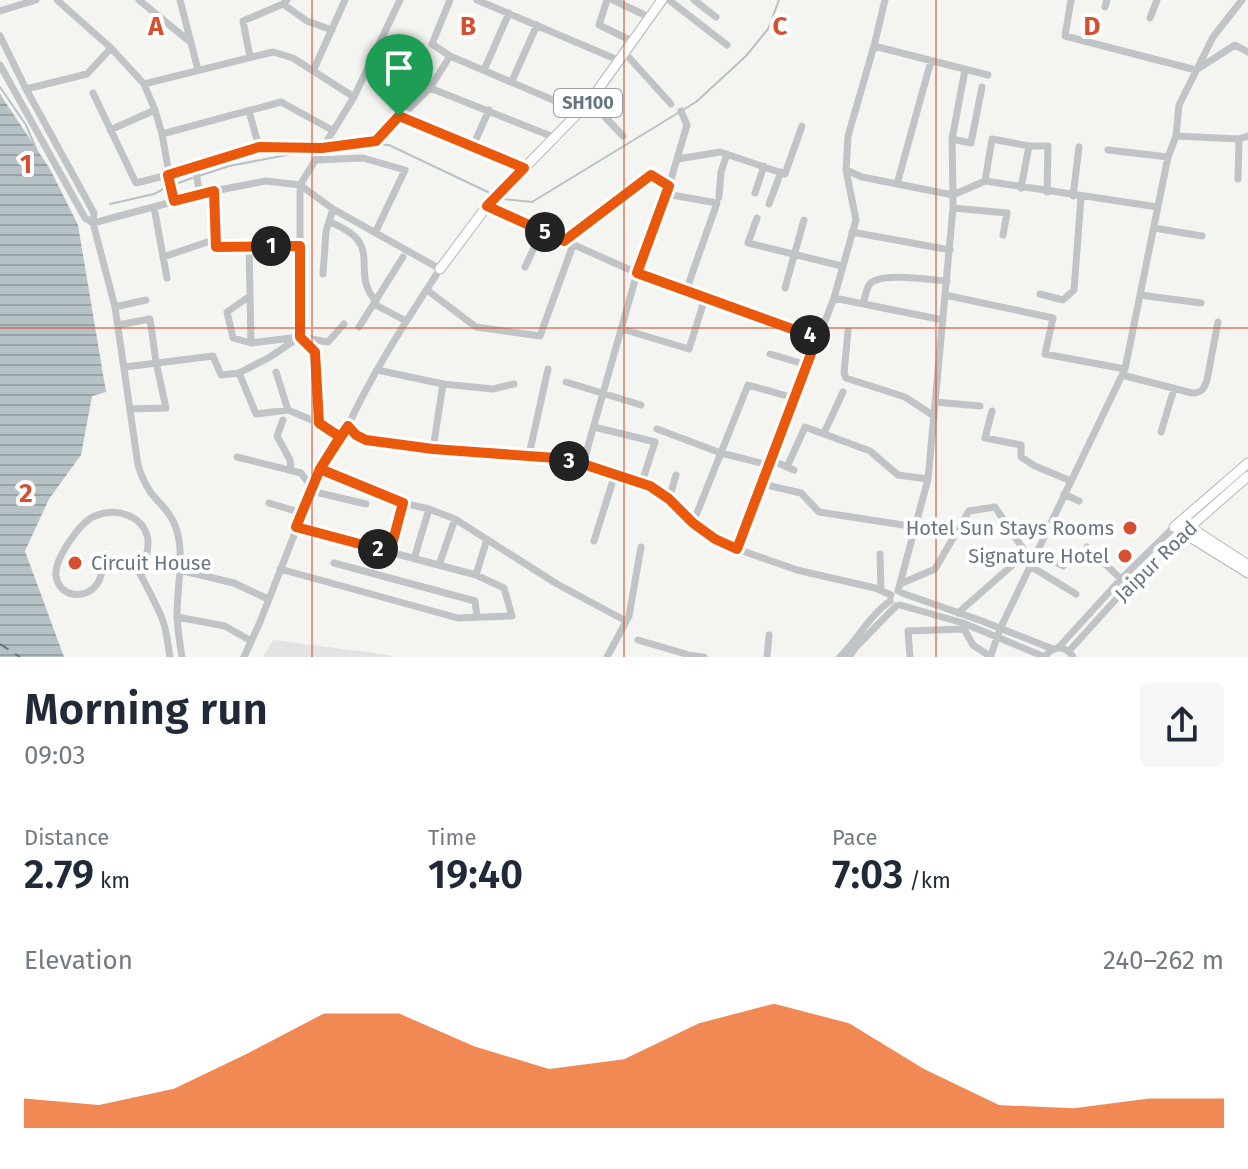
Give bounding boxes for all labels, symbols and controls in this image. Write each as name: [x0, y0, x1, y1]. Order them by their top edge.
text: A: [147, 11, 164, 42]
text: B: [460, 11, 476, 42]
text: C: [773, 11, 788, 42]
text: D: [1084, 11, 1101, 42]
pin: [365, 34, 433, 116]
icon: arrive: [377, 46, 421, 90]
road number: SH100: [554, 89, 622, 117]
text: 1: [20, 149, 32, 180]
pin: 5: [525, 212, 565, 252]
text: 5: [539, 218, 551, 245]
pin: 1: [251, 226, 291, 266]
text: 1: [266, 232, 276, 259]
pin: 4: [790, 315, 830, 355]
text: 4: [804, 321, 816, 348]
pin: 3: [549, 441, 589, 481]
text: 3: [563, 447, 575, 474]
text: 2: [19, 478, 33, 509]
place label: Hotel Sun Stays Rooms: [906, 516, 1114, 540]
street label: Jaipur Road: [1110, 516, 1202, 606]
marker: Hotel Sun Stays Rooms: [1121, 519, 1139, 537]
pin: 2: [358, 529, 398, 569]
text: 2: [372, 535, 384, 562]
place label: Signature Hotel: [968, 544, 1109, 568]
marker: Signature Hotel: [1116, 547, 1134, 565]
place label: Circuit House: [91, 551, 211, 575]
marker: Circuit House: [66, 554, 84, 572]
text: Morning run: [24, 683, 268, 736]
button: share: [1140, 683, 1224, 767]
text: 09:03: [24, 740, 85, 771]
text: Distance: [24, 824, 109, 851]
text: Time: [428, 824, 476, 851]
text: Pace: [832, 824, 878, 851]
text: 2.79: [24, 851, 94, 899]
text: 19:40: [428, 851, 523, 899]
text: 7:03: [832, 851, 903, 899]
text: km: [94, 867, 130, 894]
text: /km: [903, 867, 951, 894]
text: Elevation: [24, 945, 133, 976]
text: 240–262 m: [1103, 945, 1224, 976]

